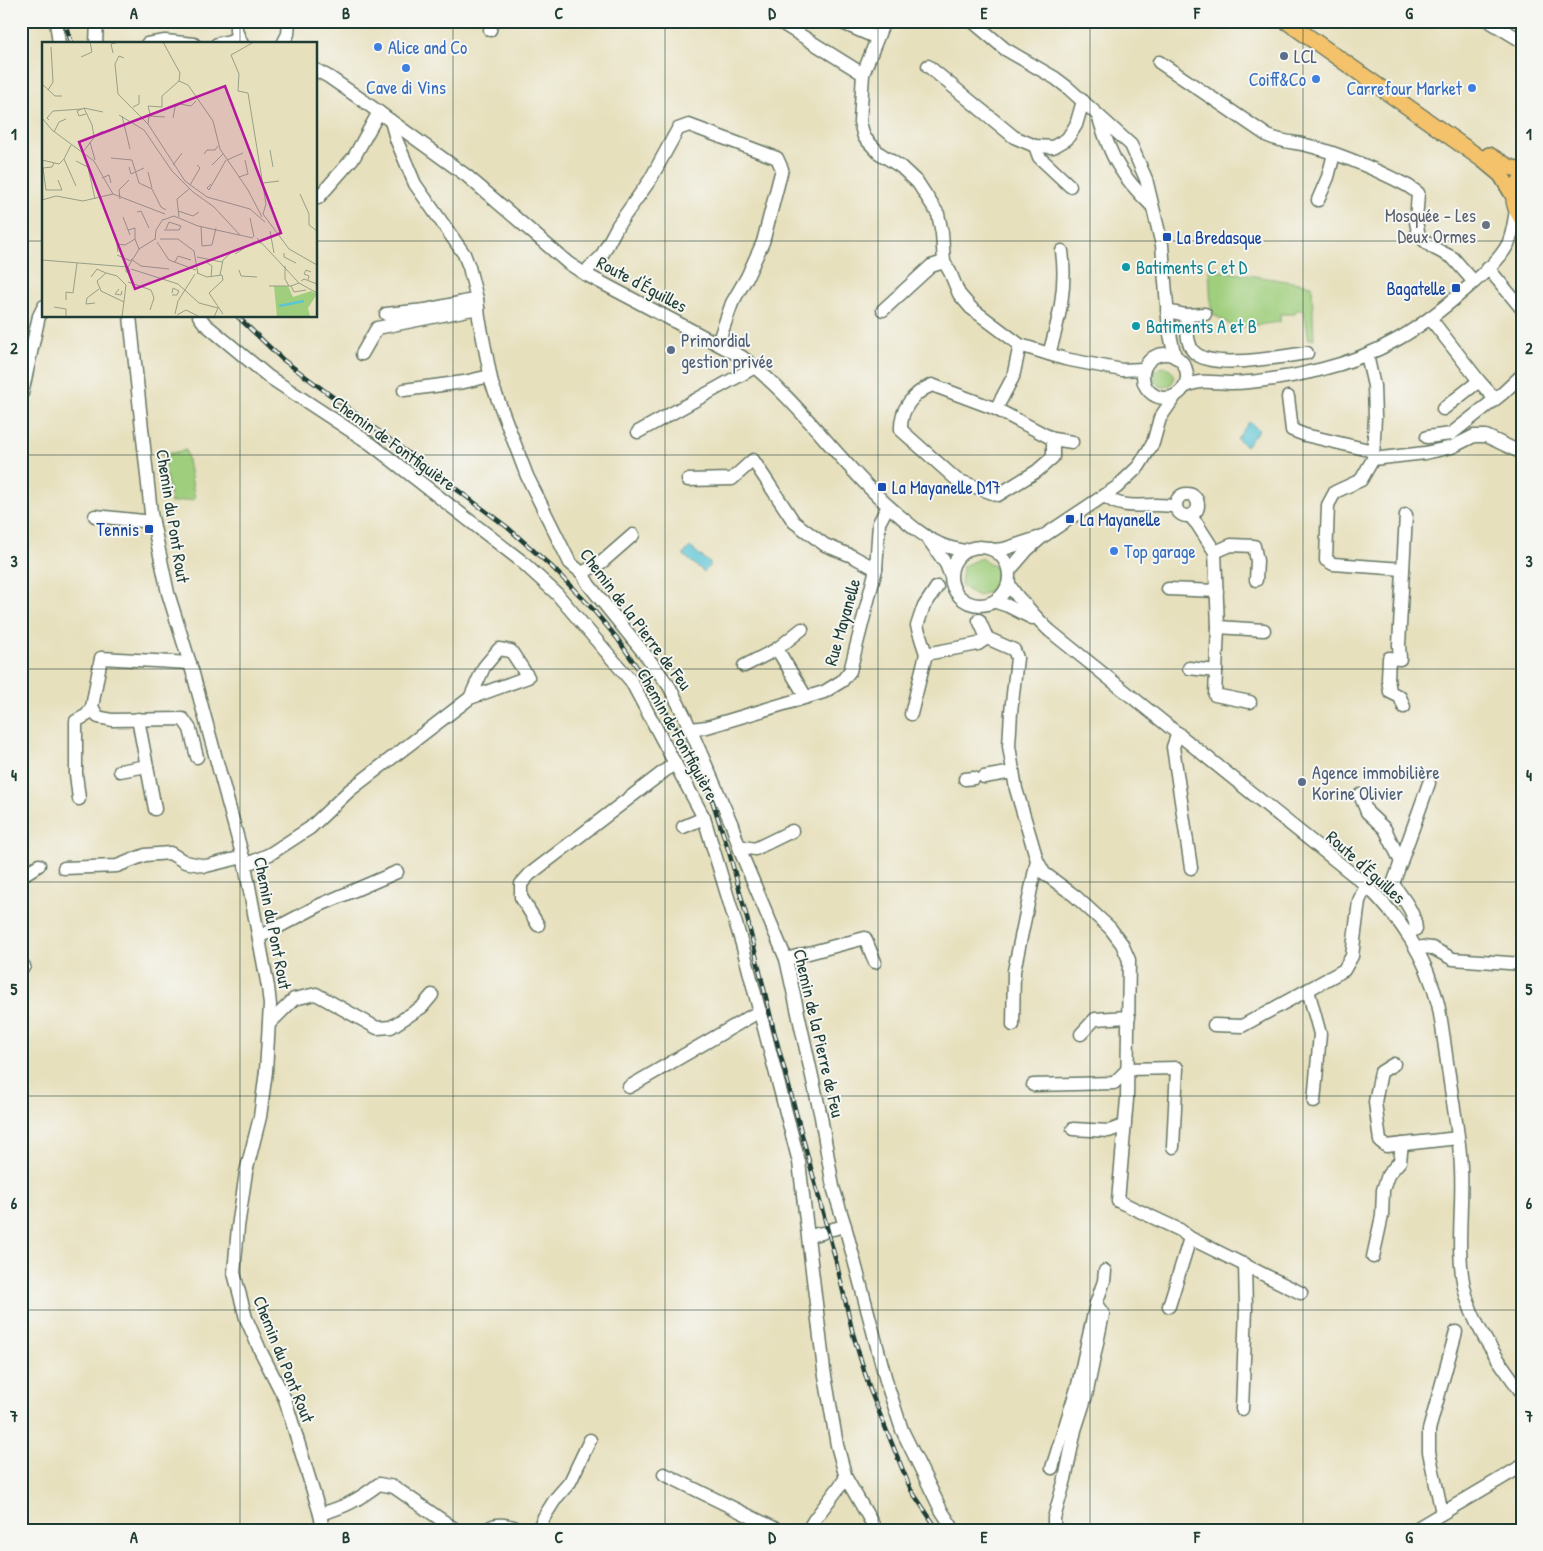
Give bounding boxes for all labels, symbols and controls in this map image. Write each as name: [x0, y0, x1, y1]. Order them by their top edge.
text: A: [130, 2, 138, 24]
text: B: [342, 2, 350, 24]
text: C: [555, 2, 564, 24]
text: D: [768, 2, 776, 24]
text: E: [980, 2, 988, 24]
text: F: [1193, 2, 1201, 24]
text: G: [1405, 2, 1413, 24]
place label: Alice and Co: [388, 35, 467, 60]
marker: Alice and Co: [372, 41, 384, 53]
inset map: [42, 42, 318, 318]
place label: LCL: [1294, 44, 1318, 69]
marker: LCL: [1278, 50, 1290, 62]
marker: Cave di Vins: [400, 62, 412, 74]
place label: Coiff&Co: [1249, 67, 1306, 92]
marker: Coiff&Co: [1310, 73, 1322, 85]
place label: Cave di Vins: [366, 75, 446, 100]
place label: Carrefour Market: [1347, 76, 1463, 101]
marker: Carrefour Market: [1466, 82, 1478, 94]
text: 1: [11, 123, 17, 145]
text: 1: [1526, 123, 1532, 145]
place label: Mosquée - Les Deux Ormes: [1385, 203, 1476, 249]
marker: Mosquée - Les Deux Ormes: [1480, 219, 1492, 231]
place label: La Bredasque: [1177, 225, 1262, 250]
marker: La Bredasque: [1161, 231, 1173, 243]
street label: Route d'Éguilles: [592, 250, 692, 318]
place label: Batiments C et D: [1136, 255, 1248, 280]
marker: Batiments C et D: [1120, 261, 1132, 273]
place label: Bagatelle: [1386, 276, 1446, 301]
marker: Bagatelle: [1450, 282, 1462, 294]
place label: Batiments A et B: [1146, 314, 1257, 339]
marker: Batiments A et B: [1130, 320, 1142, 332]
place label: Primordial gestion privée: [681, 328, 773, 374]
text: 2: [10, 337, 18, 359]
text: 2: [1525, 337, 1533, 359]
marker: Primordial gestion privée: [665, 344, 677, 356]
street label: Chemin de Fontfiguière: [327, 390, 461, 496]
street label: Chemin du Pont Rout: [150, 448, 196, 585]
place label: La Mayanelle D17: [892, 475, 1001, 500]
marker: La Mayanelle D17: [876, 481, 888, 493]
place label: La Mayanelle: [1080, 507, 1161, 532]
marker: La Mayanelle: [1064, 513, 1076, 525]
place label: Tennis: [96, 517, 139, 542]
marker: Tennis: [143, 523, 155, 535]
place label: Top garage: [1124, 539, 1196, 564]
street label: Chemin de la Pierre de Feu: [574, 543, 698, 695]
marker: Top garage: [1108, 545, 1120, 557]
text: 3: [10, 550, 18, 572]
text: 3: [1525, 550, 1533, 572]
street label: Rue Mayanelle: [818, 576, 866, 668]
street label: Chemin de Fontfiguière: [631, 663, 725, 805]
place label: Agence immobilière Korine Olivier: [1312, 760, 1440, 806]
text: 4: [11, 764, 17, 786]
text: 4: [1526, 764, 1532, 786]
marker: Agence immobilière Korine Olivier: [1296, 776, 1308, 788]
street label: Route d'Éguilles: [1321, 825, 1411, 910]
street label: Chemin du Pont Rout: [248, 855, 298, 992]
street label: Chemin de la Pierre de Feu: [787, 946, 851, 1120]
text: 5: [11, 978, 18, 1000]
text: 5: [1526, 978, 1533, 1000]
text: 6: [11, 1192, 18, 1214]
text: 6: [1526, 1192, 1533, 1214]
street label: Chemin du Pont Rout: [247, 1292, 321, 1427]
text: 7: [9, 1405, 18, 1427]
text: 7: [1524, 1405, 1533, 1427]
text: A: [130, 1526, 138, 1548]
text: B: [342, 1526, 350, 1548]
text: C: [555, 1526, 564, 1548]
text: D: [768, 1526, 776, 1548]
text: E: [980, 1526, 988, 1548]
text: F: [1193, 1526, 1201, 1548]
text: G: [1405, 1526, 1413, 1548]

